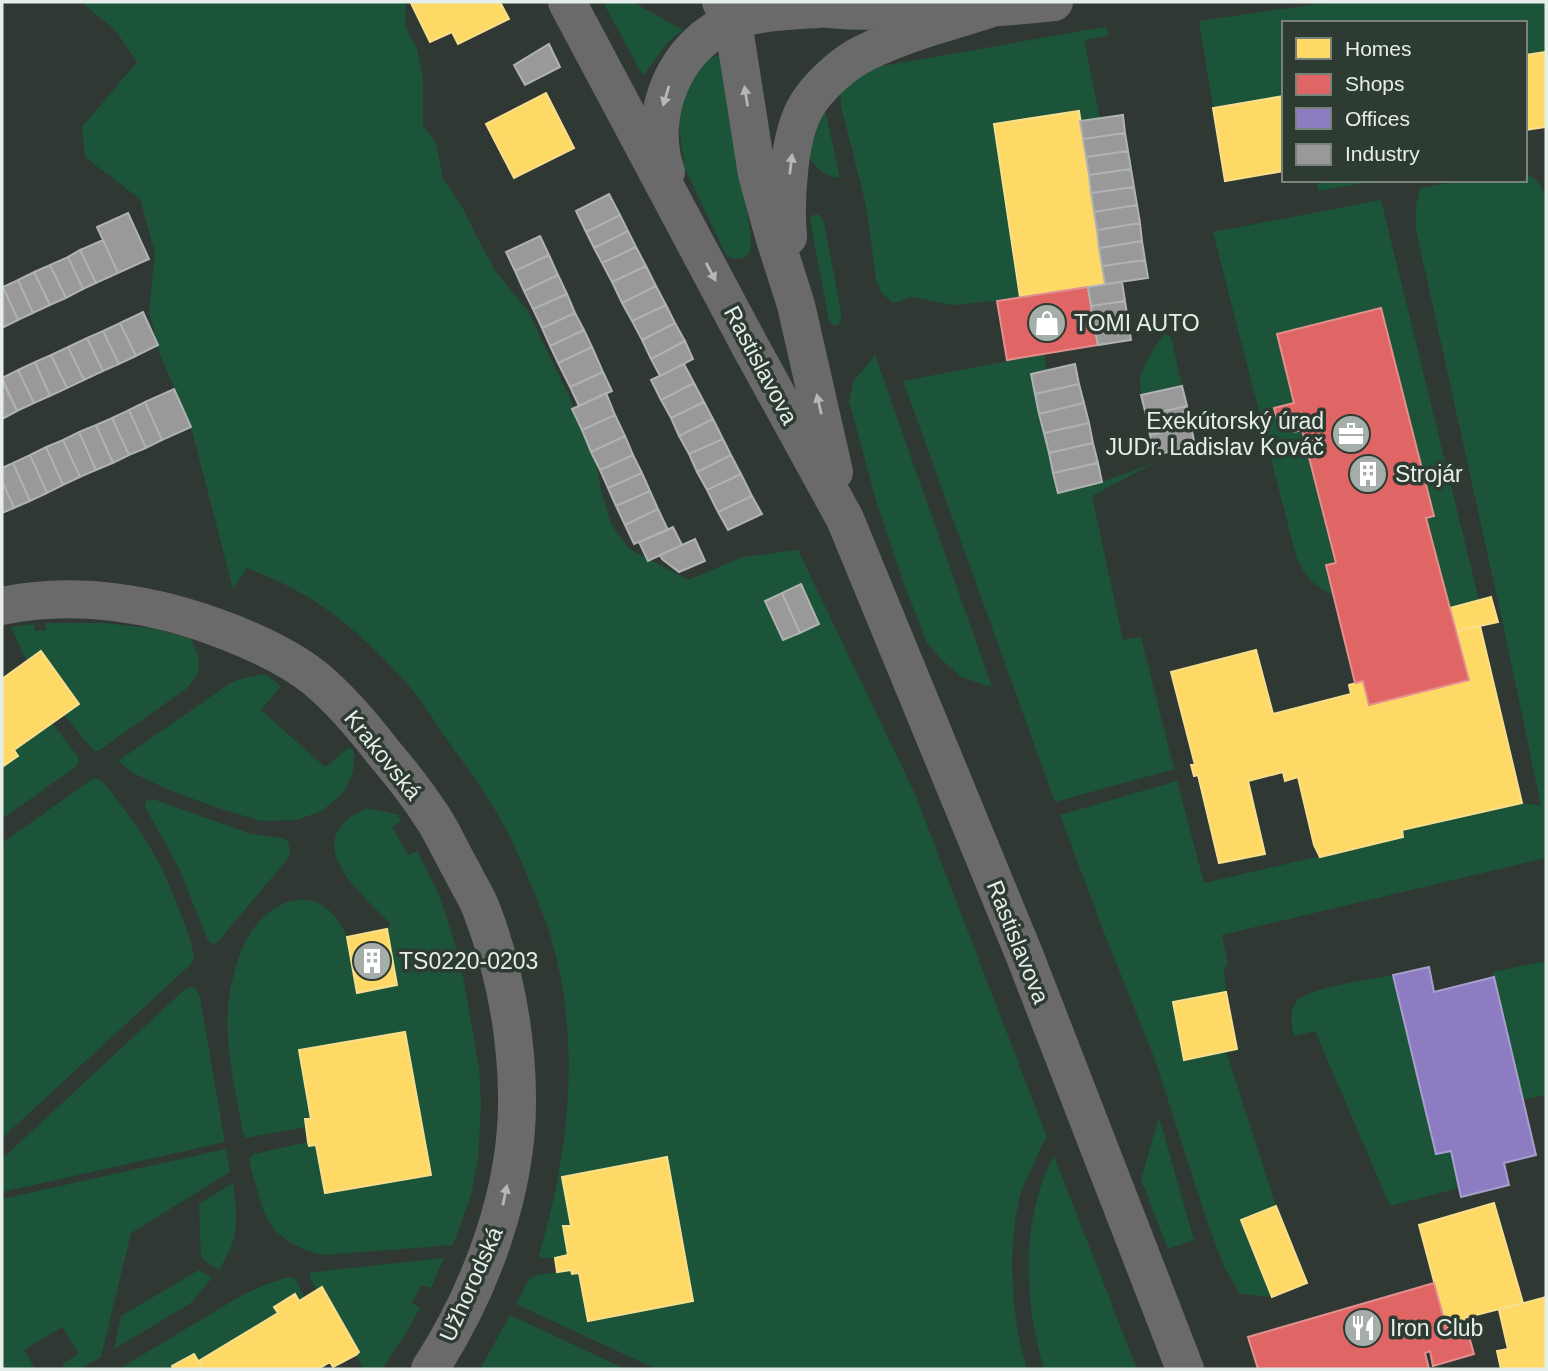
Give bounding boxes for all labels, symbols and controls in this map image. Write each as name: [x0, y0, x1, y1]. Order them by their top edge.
legend: [1282, 21, 1527, 182]
text: Homes: [1345, 37, 1412, 60]
text: Shops: [1345, 72, 1405, 95]
one-way arrow: [740, 85, 751, 107]
one-way arrow: [661, 86, 671, 107]
text: Offices: [1345, 107, 1410, 130]
text: Industry: [1345, 142, 1420, 165]
one-way arrow: [785, 153, 796, 175]
one-way arrow: [705, 262, 717, 281]
street label: Rastislavova: [719, 301, 803, 429]
shop icon: TOMI AUTO: [1026, 302, 1068, 344]
place label: TOMI AUTO: [1074, 310, 1200, 336]
one-way arrow: [813, 393, 824, 415]
place label: Exekútorský úrad JUDr. Ladislav Kováč: [1105, 408, 1324, 460]
office icon: Exekútorský úrad JUDr. Ladislav Kováč: [1330, 413, 1372, 455]
building icon: Strojár: [1347, 453, 1389, 495]
place label: Strojár: [1395, 461, 1463, 487]
street label: Krakovská: [339, 705, 427, 805]
street label: Rastislavova: [982, 877, 1055, 1008]
building icon: TS0220-0203: [351, 940, 393, 982]
place label: TS0220-0203: [399, 948, 538, 974]
one-way arrow: [499, 1184, 510, 1206]
street label: Užhorodská: [434, 1222, 508, 1345]
restaurant icon: Iron Club: [1342, 1307, 1384, 1349]
place label: Iron Club: [1390, 1315, 1483, 1341]

